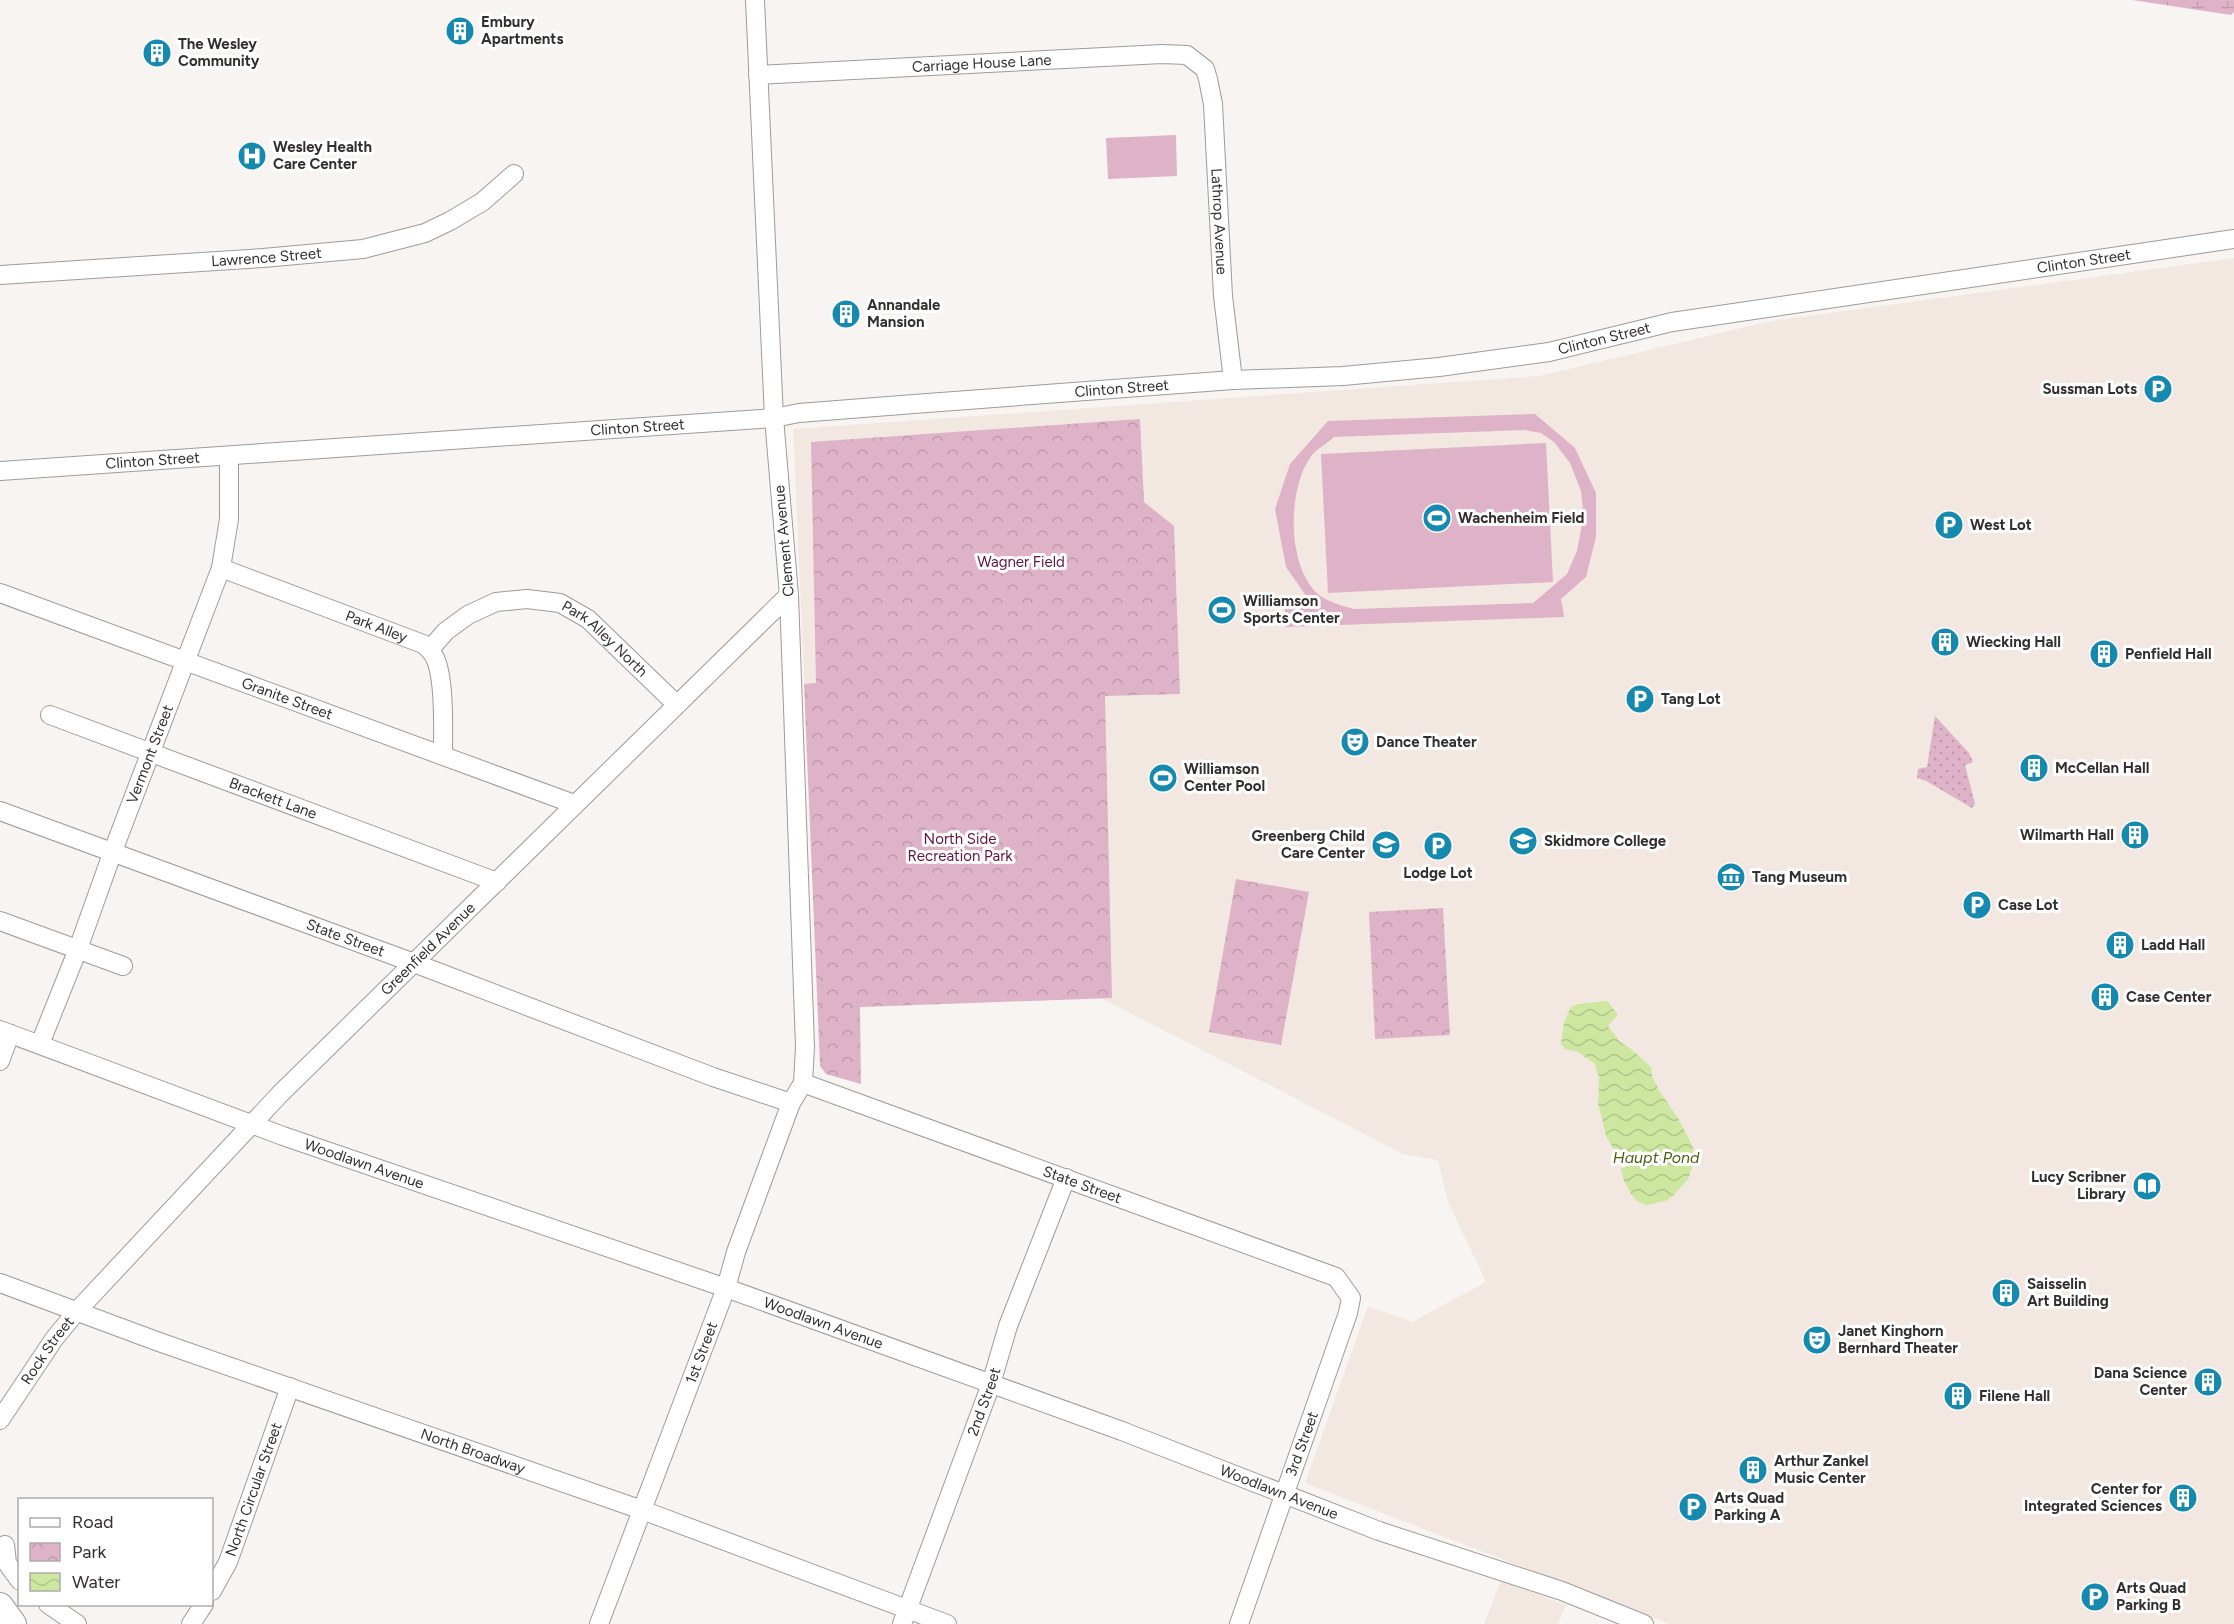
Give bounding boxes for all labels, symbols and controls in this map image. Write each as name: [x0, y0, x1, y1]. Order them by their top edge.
place label: Embury Apartments: [481, 13, 563, 48]
building icon: Embury Apartments: [444, 15, 476, 47]
place label: The Wesley Community: [178, 35, 260, 70]
building icon: The Wesley Community: [141, 37, 173, 69]
street label: Carriage House Lane: [911, 51, 1052, 76]
place label: Wesley Health Care Center: [273, 138, 372, 173]
hospital icon: Wesley Health Care Center: [236, 140, 268, 172]
street label: Lathrop Avenue: [1207, 168, 1231, 275]
street label: Lawrence Street: [211, 244, 323, 270]
street label: Clinton Street: [2036, 245, 2132, 277]
place label: Annandale Mansion: [867, 296, 941, 331]
building icon: Annandale Mansion: [830, 298, 862, 330]
street label: Clinton Street: [1556, 318, 1653, 358]
parking icon: Sussman Lots: [2142, 373, 2174, 405]
street label: Clinton Street: [1074, 376, 1170, 401]
place label: Sussman Lots: [2042, 380, 2137, 398]
street label: Clinton Street: [590, 415, 686, 440]
street label: Clinton Street: [105, 448, 201, 473]
street label: Clement Avenue: [770, 485, 798, 597]
sports icon: Wachenheim Field: [1421, 502, 1453, 534]
place label: Wachenheim Field: [1458, 509, 1584, 527]
parking icon: West Lot: [1933, 509, 1965, 541]
place label: West Lot: [1970, 516, 2032, 534]
park label: Wagner Field: [977, 553, 1065, 571]
place label: Williamson Sports Center: [1243, 592, 1340, 627]
sports icon: Williamson Sports Center: [1206, 594, 1238, 626]
street label: Park Alley North: [558, 597, 651, 681]
street label: Park Alley: [343, 607, 410, 646]
building icon: Wiecking Hall: [1929, 626, 1961, 658]
place label: Wiecking Hall: [1966, 633, 2061, 651]
building icon: Penfield Hall: [2088, 638, 2120, 670]
place label: Penfield Hall: [2125, 645, 2212, 663]
street label: Granite Street: [239, 674, 335, 724]
parking icon: Tang Lot: [1624, 683, 1656, 715]
place label: Tang Lot: [1661, 690, 1721, 708]
street label: Vermont Street: [123, 702, 177, 806]
theatre icon: Dance Theater: [1339, 726, 1371, 758]
place label: Dance Theater: [1376, 733, 1477, 751]
building icon: McCellan Hall: [2018, 752, 2050, 784]
place label: McCellan Hall: [2055, 759, 2149, 777]
place label: Williamson Center Pool: [1184, 760, 1265, 795]
sports icon: Williamson Center Pool: [1147, 762, 1179, 794]
street label: Brackett Lane: [226, 774, 319, 823]
building icon: Wilmarth Hall: [2119, 819, 2151, 851]
school or university icon: Skidmore College: [1507, 825, 1539, 857]
place label: Wilmarth Hall: [2020, 826, 2114, 844]
place label: Greenberg Child Care Center: [1252, 827, 1365, 862]
school or university icon: Greenberg Child Care Center: [1370, 829, 1402, 861]
park label: North Side Recreation Park: [907, 830, 1013, 865]
parking icon: Lodge Lot: [1422, 830, 1454, 862]
place label: Skidmore College: [1544, 832, 1667, 850]
museum icon: Tang Museum: [1715, 861, 1747, 893]
place label: Lodge Lot: [1403, 864, 1473, 882]
place label: Tang Museum: [1752, 868, 1847, 886]
parking icon: Case Lot: [1961, 889, 1993, 921]
place label: Case Lot: [1998, 896, 2059, 914]
street label: Greenfield Avenue: [377, 899, 479, 999]
street label: State Street: [304, 915, 387, 961]
building icon: Ladd Hall: [2104, 929, 2136, 961]
place label: Ladd Hall: [2141, 936, 2205, 954]
building icon: Case Center: [2089, 981, 2121, 1013]
place label: Case Center: [2126, 988, 2212, 1006]
street label: Woodlawn Avenue: [302, 1135, 426, 1193]
water label: Haupt Pond: [1613, 1148, 1700, 1167]
street label: State Street: [1040, 1162, 1124, 1207]
place label: Lucy Scribner Library: [2031, 1168, 2126, 1203]
library icon: Lucy Scribner Library: [2131, 1170, 2163, 1202]
place label: Saisselin Art Building: [2027, 1275, 2109, 1310]
building icon: Saisselin Art Building: [1990, 1277, 2022, 1309]
street label: Woodlawn Avenue: [761, 1293, 885, 1353]
street label: Rock Street: [17, 1313, 78, 1388]
street label: 1st Street: [682, 1319, 721, 1386]
place label: Janet Kinghorn Bernhard Theater: [1838, 1322, 1958, 1357]
theatre icon: Janet Kinghorn Bernhard Theater: [1801, 1324, 1833, 1356]
place label: Dana Science Center: [2094, 1364, 2188, 1399]
street label: 2nd Street: [964, 1365, 1004, 1438]
building icon: Dana Science Center: [2192, 1366, 2224, 1398]
building icon: Filene Hall: [1942, 1380, 1974, 1412]
place label: Filene Hall: [1979, 1387, 2050, 1405]
street label: 3rd Street: [1282, 1409, 1322, 1479]
street label: North Circular Street: [222, 1420, 286, 1559]
street label: North Broadway: [418, 1425, 528, 1478]
place label: Arthur Zankel Music Center: [1774, 1452, 1868, 1487]
building icon: Arthur Zankel Music Center: [1737, 1454, 1769, 1486]
street label: Woodlawn Avenue: [1217, 1461, 1341, 1523]
place label: Center for Integrated Sciences: [2024, 1480, 2162, 1515]
building icon: Center for Integrated Sciences: [2167, 1482, 2199, 1514]
place label: Arts Quad Parking A: [1714, 1489, 1784, 1524]
parking icon: Arts Quad Parking A: [1677, 1491, 1709, 1523]
legend: [18, 1498, 213, 1606]
text: Road: [72, 1511, 113, 1533]
text: Park: [72, 1541, 107, 1563]
text: Water: [72, 1571, 120, 1593]
place label: Arts Quad Parking B: [2116, 1579, 2186, 1614]
parking icon: Arts Quad Parking B: [2079, 1581, 2111, 1613]

